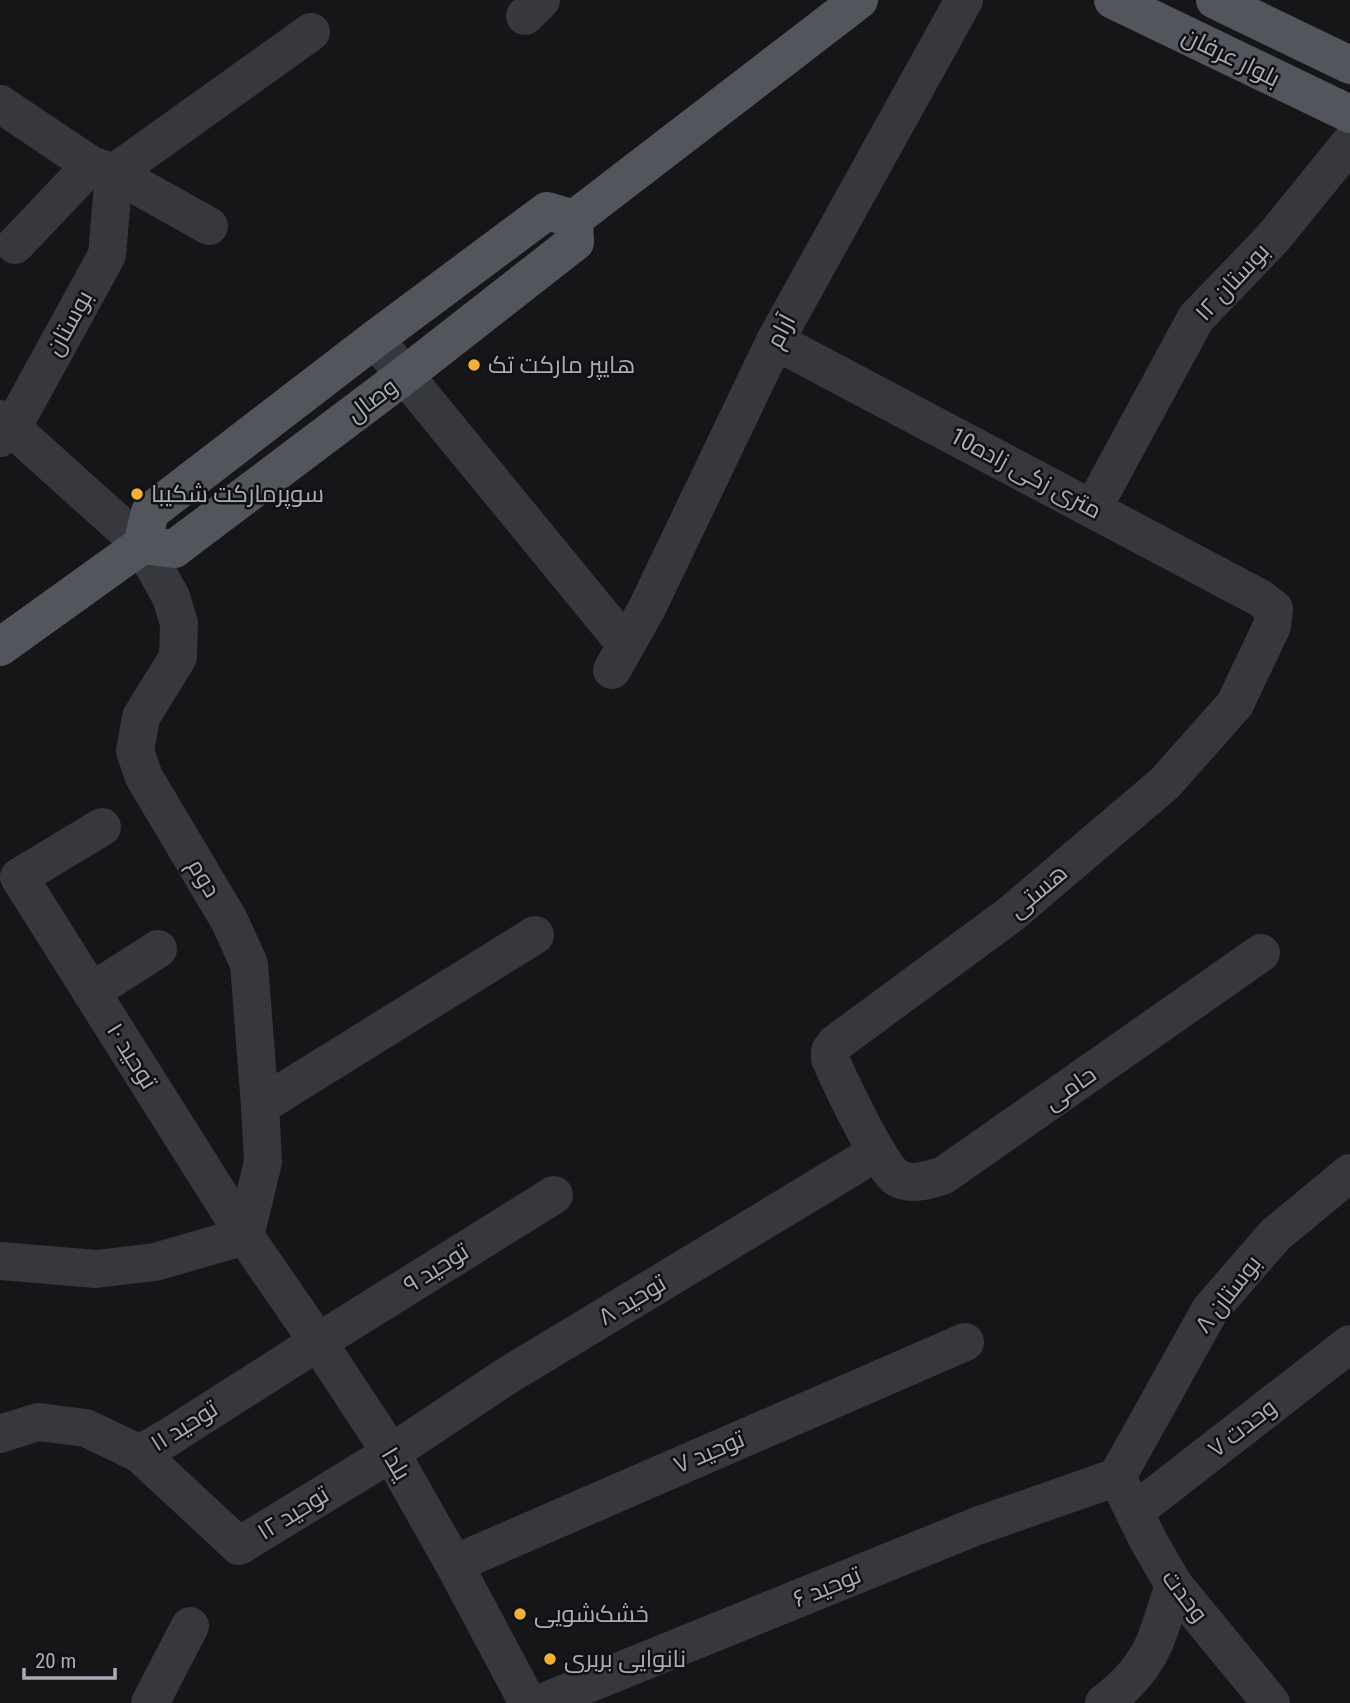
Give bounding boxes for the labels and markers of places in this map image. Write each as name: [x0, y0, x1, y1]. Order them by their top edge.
place label: هایپر مارکت تک: [488, 351, 635, 381]
marker: هایپر مارکت تک: [466, 357, 482, 373]
place label: سوپرمارکت شکیبا: [151, 480, 324, 510]
marker: سوپرمارکت شکیبا: [129, 486, 145, 502]
place label: خشک‌شویی: [534, 1600, 649, 1628]
marker: خشک‌شویی: [512, 1606, 528, 1622]
place label: نانوایی بربری: [564, 1645, 686, 1673]
marker: نانوایی بربری: [542, 1651, 558, 1667]

